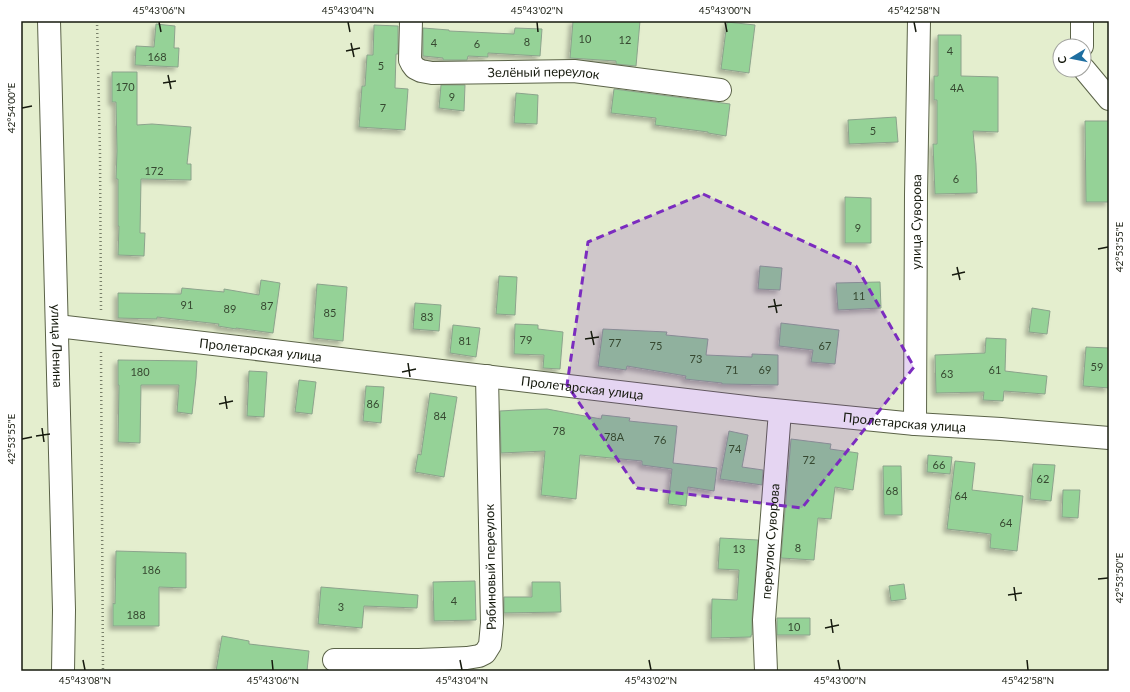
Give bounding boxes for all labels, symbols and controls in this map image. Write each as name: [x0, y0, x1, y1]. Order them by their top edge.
text: 45°43'06"N: [133, 4, 185, 16]
text: 45°43'04"N: [322, 4, 374, 16]
text: 45°43'02"N: [511, 4, 563, 16]
text: 45°43'00"N: [699, 4, 751, 16]
text: 45°42'58"N: [888, 4, 940, 16]
house number: 10: [579, 32, 592, 45]
house number: 12: [619, 33, 631, 46]
house number: 8: [524, 35, 530, 48]
house number: 4: [431, 36, 438, 49]
house number: 6: [474, 37, 480, 50]
north arrow: [1052, 38, 1092, 78]
house number: 4: [947, 44, 954, 57]
house number: 168: [147, 50, 167, 63]
text: С: [1055, 54, 1069, 65]
house number: 5: [378, 59, 384, 72]
street label: Зелёный переулок: [487, 63, 601, 82]
house number: 170: [115, 80, 135, 93]
house number: 4А: [950, 81, 964, 94]
text: 42°54'00"E: [5, 83, 17, 133]
house number: 9: [449, 90, 455, 103]
house number: 7: [380, 101, 386, 114]
house number: 5: [870, 124, 876, 137]
house number: 172: [144, 164, 164, 177]
house number: 6: [953, 172, 959, 185]
street label: улица Суворова: [908, 174, 924, 270]
house number: 9: [855, 221, 861, 234]
text: 42°53'55"E: [1113, 222, 1125, 272]
house number: 11: [853, 289, 865, 302]
house number: 91: [181, 298, 193, 311]
house number: 87: [261, 299, 273, 312]
house number: 89: [224, 302, 236, 315]
street label: улица Ленина: [48, 304, 66, 388]
house number: 85: [324, 306, 336, 319]
house number: 83: [421, 310, 433, 323]
house number: 79: [520, 333, 532, 346]
house number: 81: [459, 334, 471, 347]
street label: Пролетарская улица: [198, 335, 323, 365]
house number: 77: [609, 336, 621, 349]
house number: 75: [650, 339, 662, 352]
house number: 67: [819, 339, 831, 352]
house number: 73: [690, 352, 702, 365]
house number: 59: [1091, 360, 1103, 373]
house number: 71: [726, 363, 738, 376]
house number: 69: [759, 363, 771, 376]
house number: 61: [989, 363, 1001, 376]
house number: 180: [130, 365, 150, 378]
house number: 63: [941, 367, 953, 380]
street label: Пролетарская улица: [520, 372, 645, 403]
house number: 86: [367, 397, 379, 410]
house number: 84: [434, 409, 447, 422]
street label: Пролетарская улица: [842, 409, 966, 435]
text: 42°53'55"E: [5, 414, 17, 464]
house number: 78: [553, 424, 565, 437]
house number: 78А: [604, 430, 625, 443]
house number: 76: [654, 433, 666, 446]
house number: 74: [729, 442, 742, 455]
house number: 72: [803, 453, 815, 466]
house number: 66: [933, 458, 945, 471]
house number: 62: [1037, 472, 1049, 485]
street label: переулок Суворова: [758, 483, 782, 600]
house number: 68: [886, 484, 898, 497]
house number: 64: [955, 489, 968, 502]
street label: Рябиновый переулок: [481, 503, 499, 630]
house number: 64: [1000, 516, 1013, 529]
house number: 8: [795, 541, 801, 554]
house number: 13: [733, 542, 745, 555]
text: 42°53'50"E: [1113, 553, 1125, 603]
house number: 186: [141, 563, 161, 576]
house number: 4: [451, 594, 458, 607]
house number: 3: [338, 600, 344, 613]
house number: 188: [126, 608, 146, 621]
house number: 10: [788, 620, 801, 633]
text: 45°43'08"N: [59, 674, 111, 686]
text: 45°43'06"N: [247, 674, 299, 686]
text: 45°43'04"N: [436, 674, 488, 686]
text: 45°43'02"N: [625, 674, 677, 686]
text: 45°43'00"N: [814, 674, 866, 686]
text: 45°42'58"N: [1002, 674, 1054, 686]

